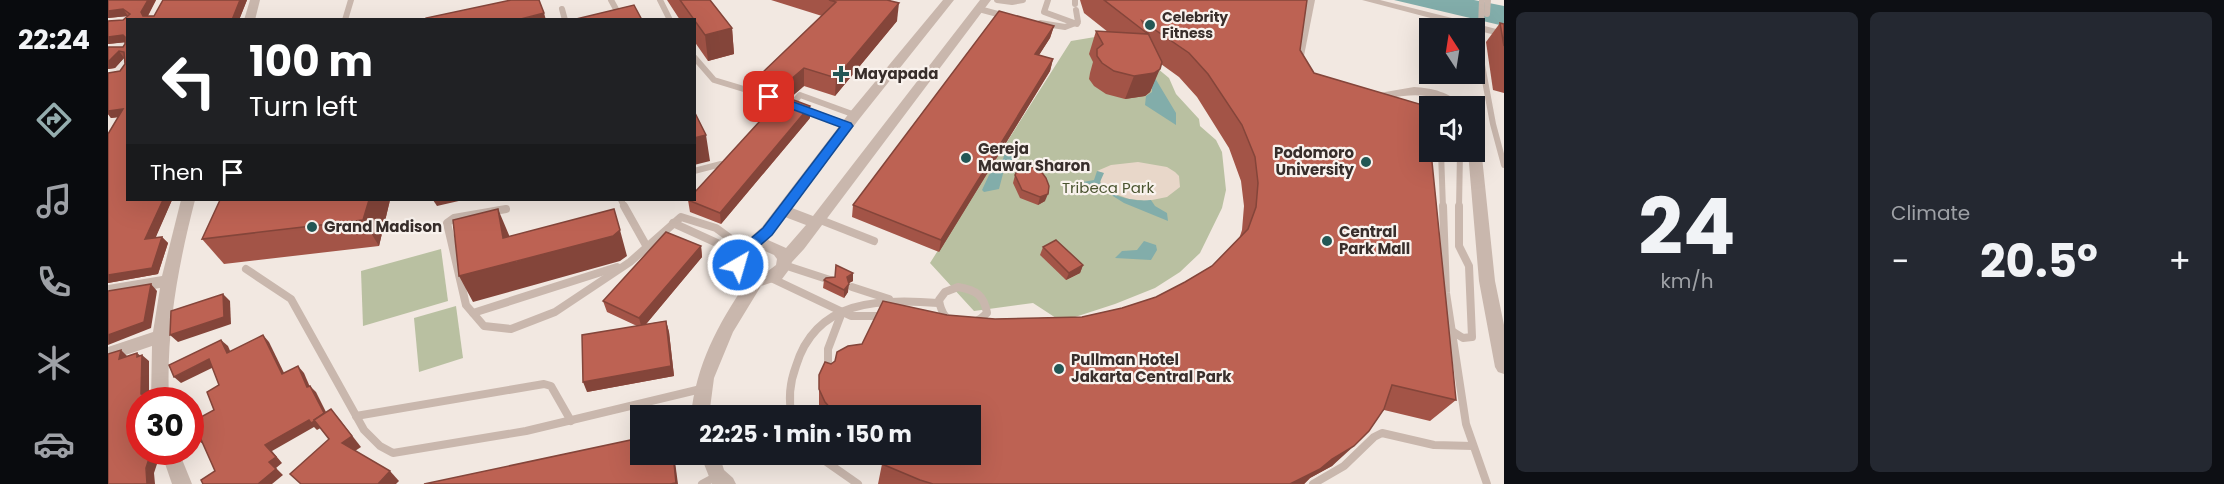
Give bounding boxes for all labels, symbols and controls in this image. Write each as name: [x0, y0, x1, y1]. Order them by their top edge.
place label: Celebrity Fitness: [1162, 7, 1228, 43]
marker: Celebrity Fitness: [1143, 18, 1157, 32]
north arrow: [1419, 18, 1485, 84]
map controls: [1419, 18, 1485, 162]
text: 22:24: [18, 21, 90, 58]
text: 100 m: [249, 32, 373, 91]
icon: left: [150, 42, 228, 120]
place label: Mayapada: [854, 63, 938, 84]
marker: Mayapada: [832, 65, 850, 83]
pin: [743, 71, 794, 122]
icon: arrive: [752, 80, 785, 113]
text: Turn left: [249, 88, 358, 125]
button: sound: [1419, 96, 1485, 162]
icon: directions: [33, 99, 75, 141]
place label: Gereja Mawar Sharon: [978, 138, 1090, 176]
place label: Podomoro University: [1274, 142, 1355, 180]
marker: Gereja Mawar Sharon: [959, 151, 973, 165]
marker: Podomoro University: [1359, 155, 1373, 169]
icon: arrive: [216, 156, 249, 189]
text: Then: [150, 157, 204, 188]
text: 24: [1638, 172, 1736, 281]
park label: Tribeca Park: [1062, 177, 1154, 198]
icon: music: [33, 180, 75, 222]
text: Climate: [1891, 199, 1970, 227]
place label: Grand Madison: [324, 216, 442, 237]
marker: Grand Madison: [305, 220, 319, 234]
place label: Central Park Mall: [1339, 221, 1410, 259]
text: 20.5°: [1980, 230, 2098, 293]
position arrow: [706, 233, 770, 297]
marker: Central Park Mall: [1320, 234, 1334, 248]
text: −: [1891, 238, 1909, 285]
text: +: [2168, 238, 2191, 285]
icon: phone: [33, 261, 75, 303]
text: km/h: [1660, 267, 1714, 295]
icon: climate: [33, 342, 75, 384]
place label: Pullman Hotel Jakarta Central Park: [1071, 349, 1232, 387]
marker: Pullman Hotel Jakarta Central Park: [1052, 362, 1066, 376]
speed limit sign: 30: [126, 387, 204, 465]
text: 22:25 · 1 min · 150 m: [699, 419, 912, 450]
icon: car: [33, 423, 75, 465]

